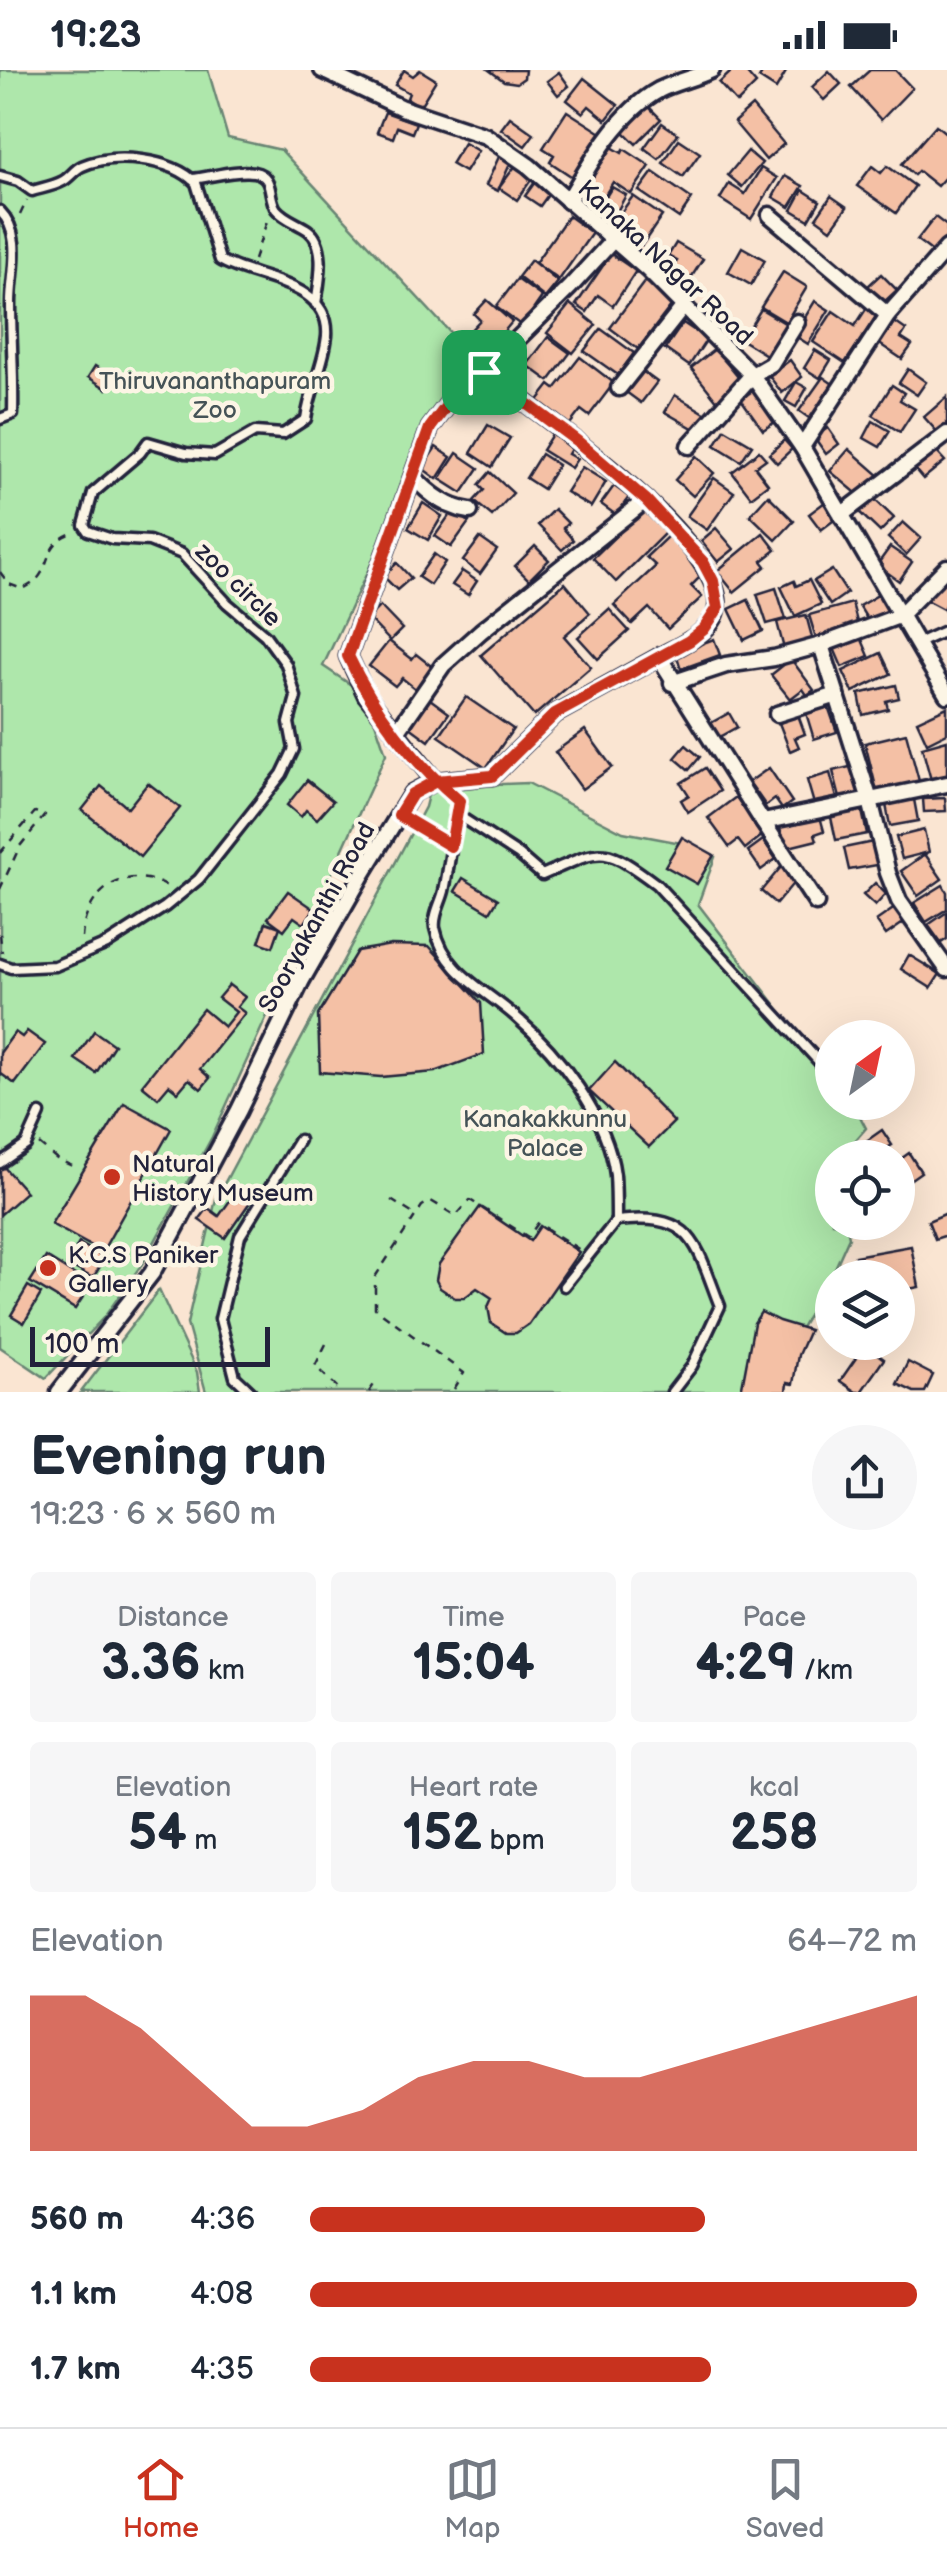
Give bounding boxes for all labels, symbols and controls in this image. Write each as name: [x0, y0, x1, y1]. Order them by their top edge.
text: 19:23: [50, 13, 141, 58]
street label: Kanaka Nagar Road: [571, 174, 759, 352]
pin: [442, 330, 527, 415]
icon: arrive: [457, 345, 512, 400]
park label: Thiruvananthapuram Zoo: [99, 366, 331, 426]
street label: zoo circle: [188, 536, 288, 634]
street label: Sooryakanthi Road: [252, 817, 383, 1018]
north arrow: [815, 1020, 915, 1120]
map controls: [815, 1020, 915, 1360]
park label: Kanakakkunnu Palace: [463, 1104, 627, 1164]
button: locate: [815, 1140, 915, 1240]
place label: Natural History Museum: [132, 1149, 314, 1209]
marker: Natural History Museum: [101, 1166, 123, 1188]
place label: K.C.S Paniker Gallery: [68, 1240, 219, 1300]
marker: K.C.S Paniker Gallery: [37, 1257, 59, 1279]
button: layers: [815, 1260, 915, 1360]
scale bar: [30, 1322, 270, 1366]
text: 100 m: [45, 1328, 119, 1361]
text: Evening run: [30, 1424, 327, 1491]
button: share: [812, 1425, 917, 1530]
text: 19:23 · 6 × 560 m: [30, 1495, 276, 1534]
text: Distance: [117, 1601, 229, 1634]
text: Time: [442, 1601, 505, 1634]
text: Pace: [742, 1601, 806, 1634]
text: 3.36: [101, 1634, 200, 1694]
text: 15:04: [412, 1634, 535, 1694]
text: 4:29: [695, 1634, 796, 1694]
text: km: [200, 1654, 245, 1687]
text: /km: [796, 1654, 853, 1687]
text: Elevation: [114, 1771, 231, 1804]
text: Heart rate: [409, 1771, 538, 1804]
text: kcal: [749, 1771, 799, 1804]
text: 54: [128, 1804, 187, 1864]
text: 152: [402, 1804, 482, 1864]
text: 258: [730, 1804, 819, 1864]
text: m: [187, 1824, 217, 1857]
text: bpm: [482, 1824, 545, 1857]
text: Elevation: [30, 1922, 163, 1961]
text: 64–72 m: [787, 1922, 917, 1961]
text: 560 m: [30, 2200, 124, 2239]
text: 4:36: [190, 2200, 255, 2239]
text: 1.1 km: [30, 2275, 117, 2314]
text: 4:08: [190, 2275, 253, 2314]
text: 1.7 km: [30, 2350, 121, 2389]
text: 4:35: [190, 2350, 254, 2389]
tab: Home: [123, 2452, 199, 2545]
tab: Map: [444, 2452, 500, 2545]
tab: Saved: [746, 2452, 824, 2545]

